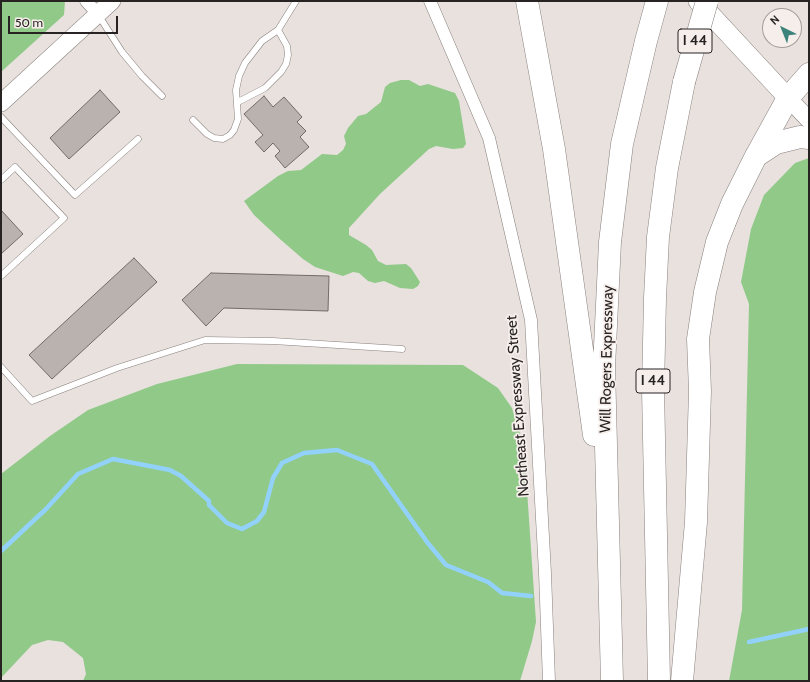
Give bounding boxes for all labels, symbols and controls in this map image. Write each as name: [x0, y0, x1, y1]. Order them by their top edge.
scale bar: [10, 8, 120, 34]
north arrow: [762, 8, 802, 48]
text: N: [767, 12, 782, 28]
text: 50 m: [15, 15, 43, 30]
road number: I 44: [678, 29, 712, 53]
street label: Will Rogers Expressway: [597, 285, 617, 433]
street label: Northeast Expressway Street: [503, 315, 533, 497]
road number: I 44: [636, 369, 670, 393]

